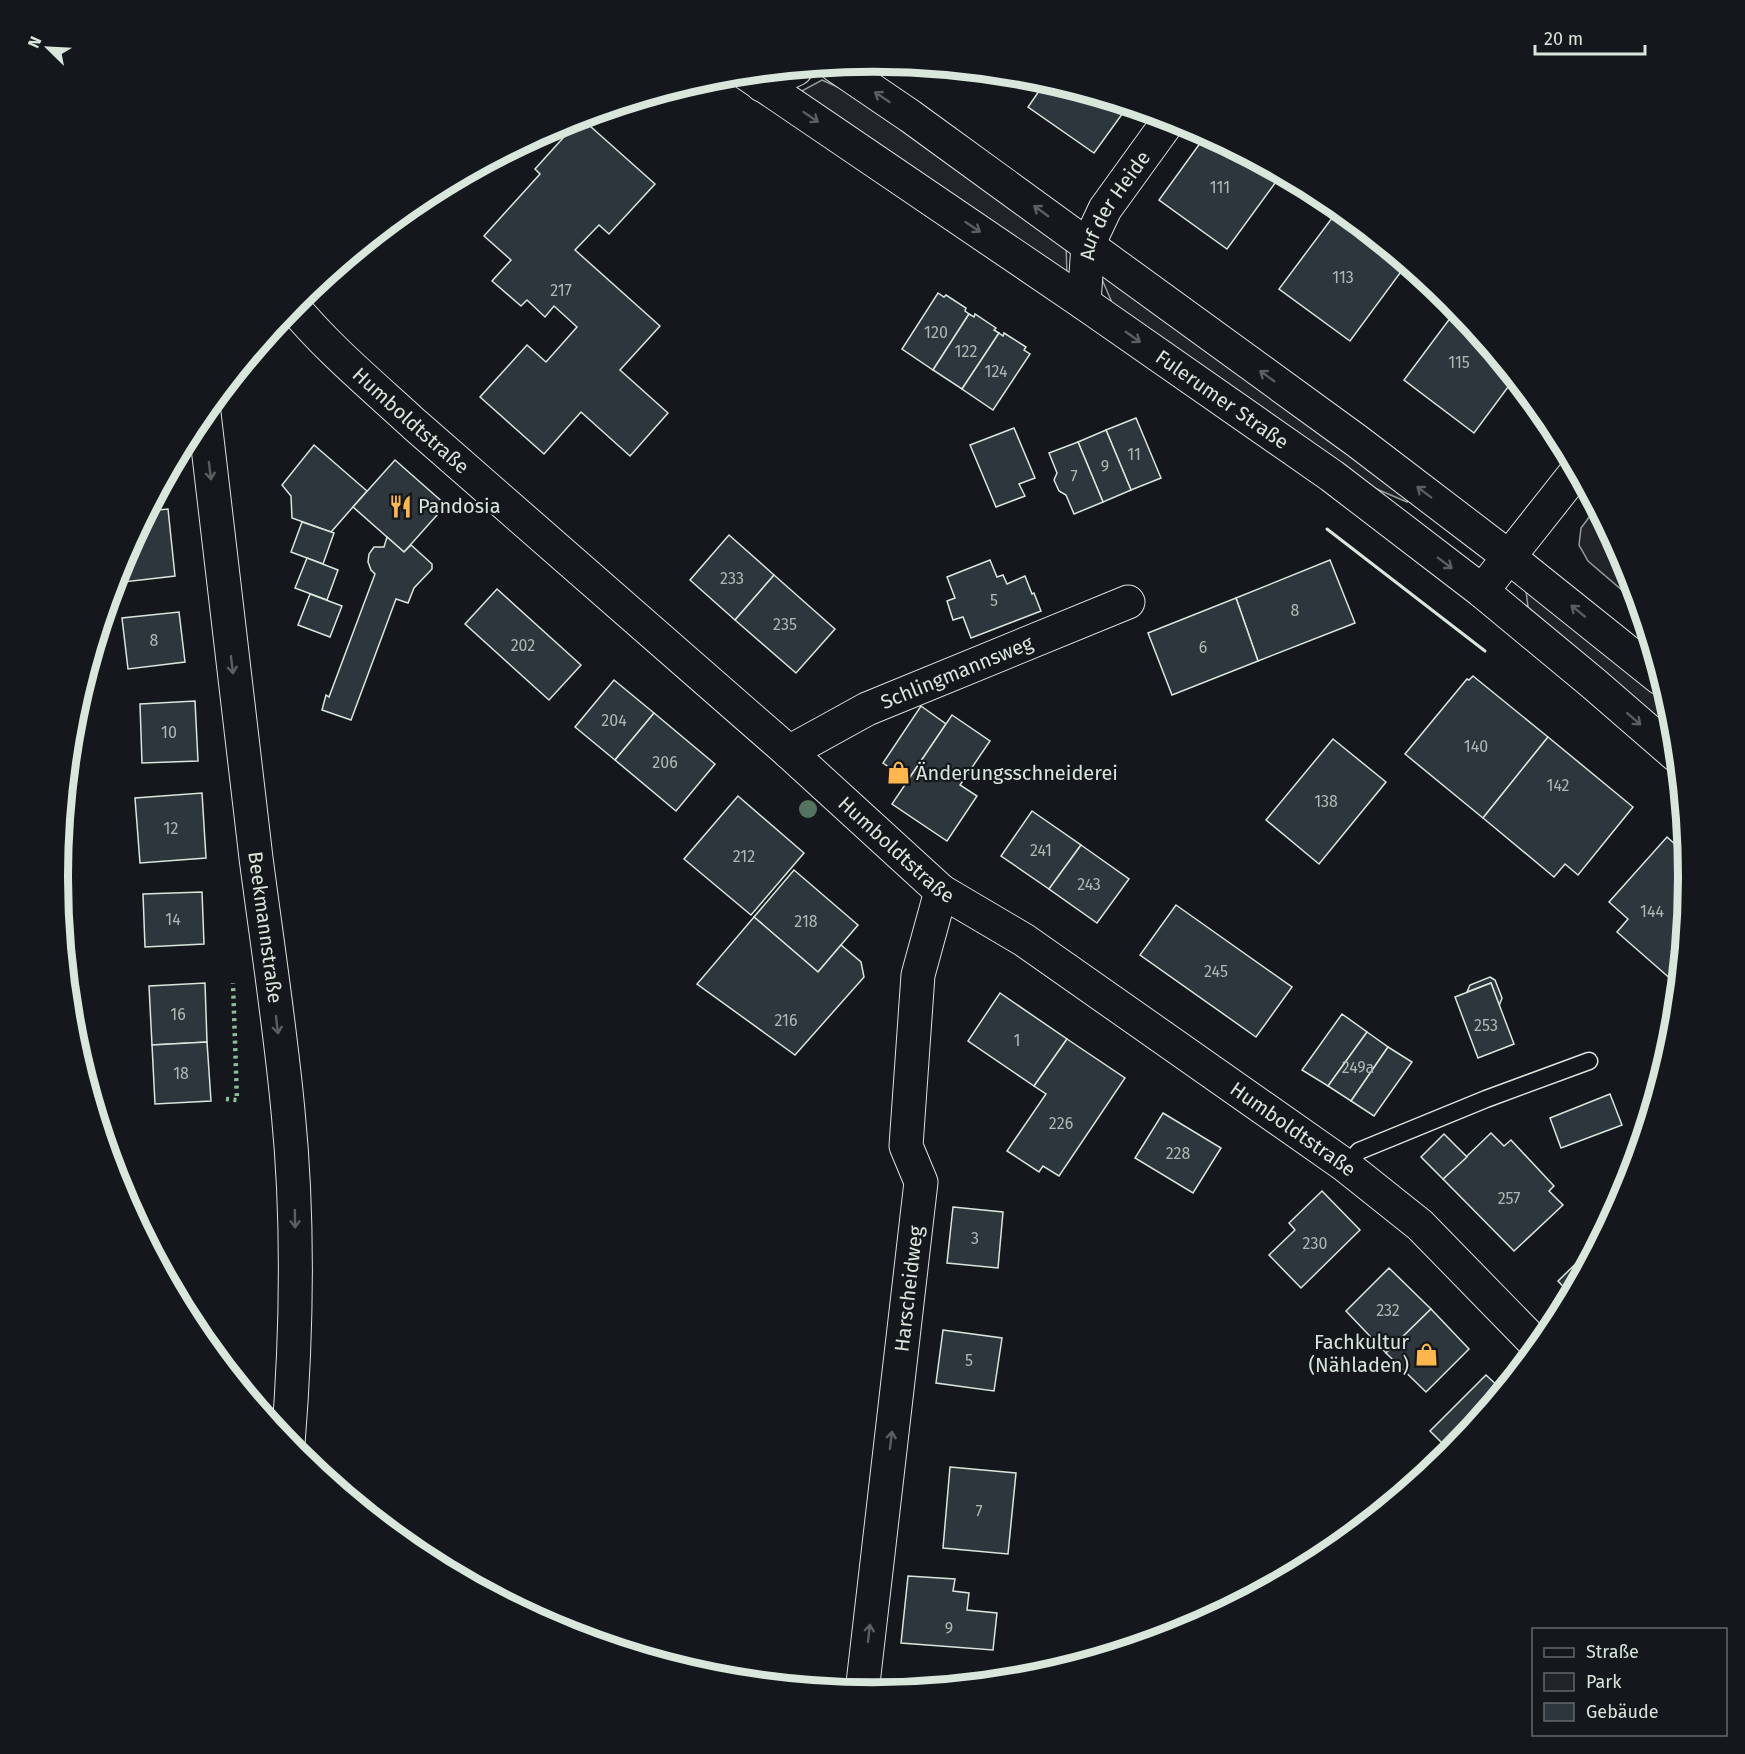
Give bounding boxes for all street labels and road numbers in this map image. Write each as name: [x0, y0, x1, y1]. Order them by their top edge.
street label: Auf der Heide: [1075, 146, 1155, 261]
street label: Fulerumer Straße: [1151, 345, 1293, 454]
street label: Humboldtstraße: [348, 362, 474, 479]
street label: Schlingmannsweg: [877, 630, 1037, 714]
street label: Humboldtstraße: [833, 791, 959, 908]
street label: Beekmannstraße: [243, 850, 288, 1005]
street label: Humboldtstraße: [1226, 1077, 1361, 1181]
street label: Harscheidweg: [889, 1224, 928, 1353]

